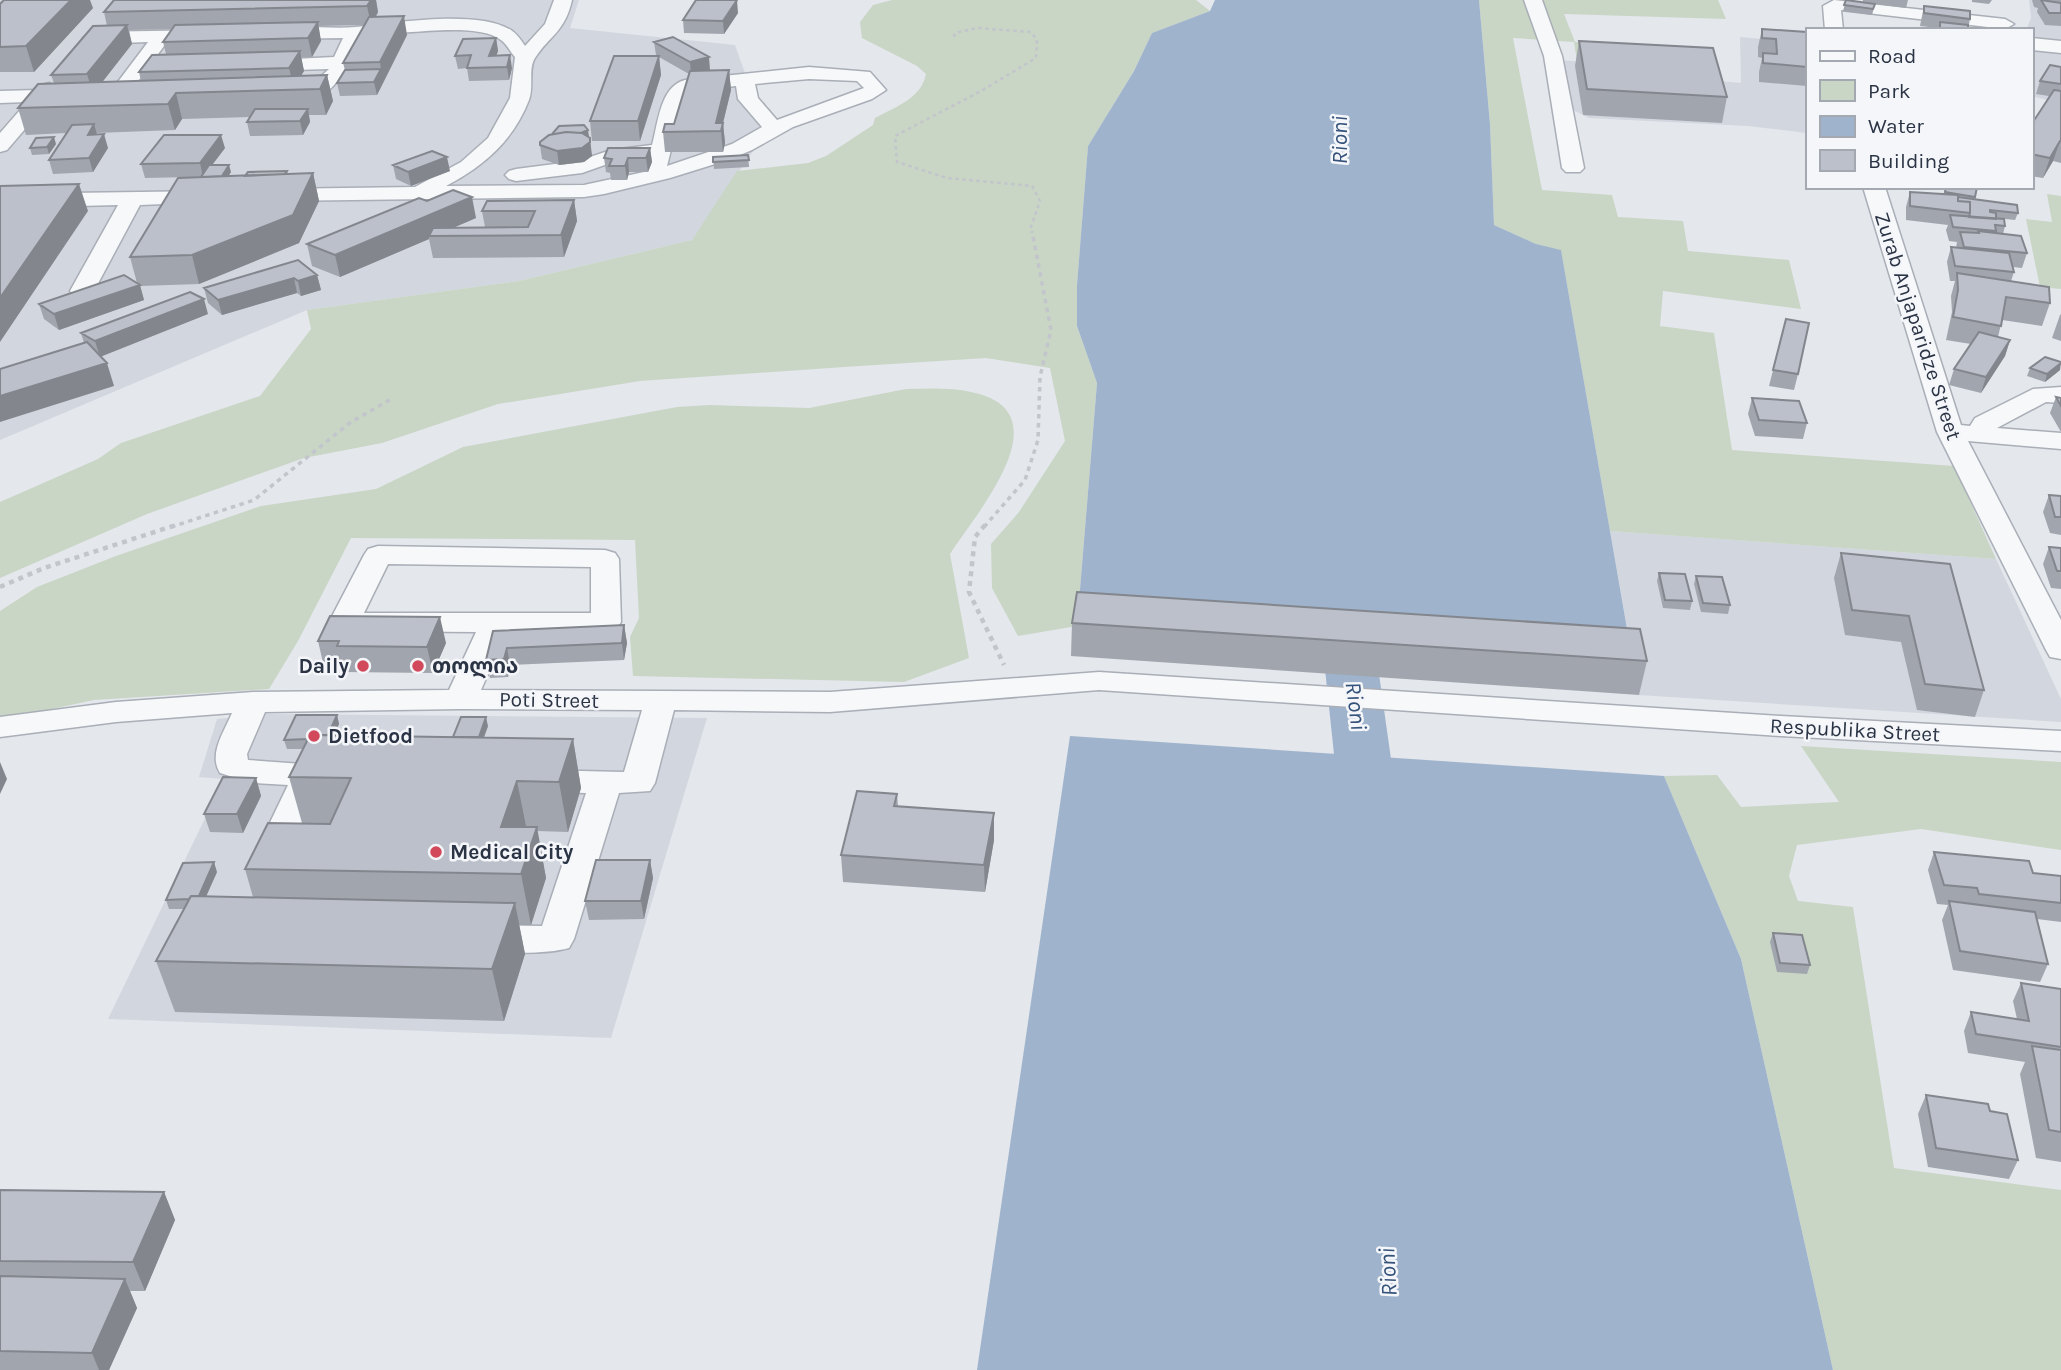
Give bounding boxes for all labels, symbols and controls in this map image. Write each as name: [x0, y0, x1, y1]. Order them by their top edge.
legend: [1806, 28, 2033, 189]
text: Road: [1868, 44, 1916, 68]
text: Park: [1868, 79, 1911, 103]
text: Water: [1868, 114, 1924, 138]
water label: Rioni: [1326, 116, 1353, 164]
text: Building: [1868, 149, 1949, 173]
street label: Zurab Anjaparidze Street: [1870, 209, 1966, 443]
place label: Daily: [298, 654, 349, 678]
place label: თოლია: [432, 654, 518, 679]
marker: Daily: [355, 658, 371, 674]
marker: თოლია: [410, 658, 426, 674]
water label: Rioni: [1340, 680, 1372, 732]
street label: Poti Street: [499, 687, 599, 713]
street label: Respublika Street: [1769, 714, 1941, 746]
place label: Dietfood: [328, 724, 413, 748]
marker: Dietfood: [306, 728, 322, 744]
place label: Medical City: [450, 840, 574, 864]
marker: Medical City: [428, 844, 444, 860]
water label: Rioni: [1373, 1247, 1403, 1297]

